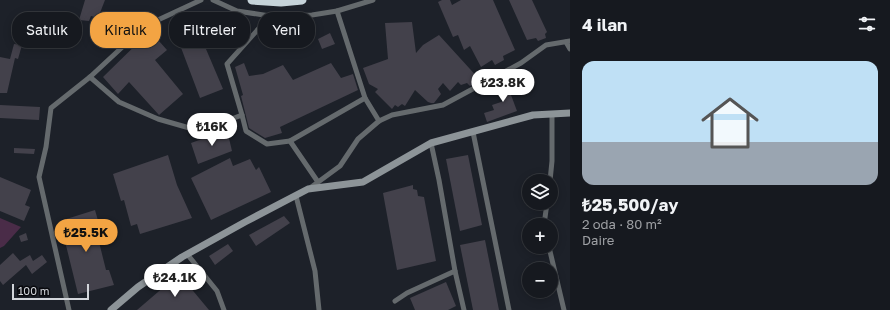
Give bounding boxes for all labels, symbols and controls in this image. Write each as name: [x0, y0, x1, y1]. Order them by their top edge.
chip: Satılık: [12, 12, 82, 48]
chip: Kiralık: [90, 12, 161, 48]
chip: Filtreler: [169, 12, 250, 48]
chip: Yeni: [258, 12, 315, 48]
icon: filters: [856, 13, 878, 35]
text: 4 ilan: [582, 14, 627, 35]
pin: ₺23.8K: [470, 69, 536, 103]
text: ₺23.8K: [480, 74, 526, 90]
icon: home: [694, 87, 766, 159]
pin: ₺16K: [188, 113, 236, 147]
text: ₺16K: [196, 118, 228, 134]
map controls: [522, 174, 558, 298]
button: layers: [522, 174, 558, 210]
text: ₺25,500/ay: [582, 194, 678, 215]
text: 2 oda · 80 m²: [582, 216, 662, 232]
button: +: [522, 218, 558, 254]
pin: ₺25.5K: [53, 219, 119, 253]
text: ₺25.5K: [64, 224, 108, 240]
text: Daire: [582, 232, 614, 248]
button: −: [522, 262, 558, 298]
pin: ₺24.1K: [142, 264, 208, 298]
text: ₺24.1K: [153, 269, 197, 285]
scale bar: [12, 282, 89, 301]
text: 100 m: [18, 284, 49, 297]

